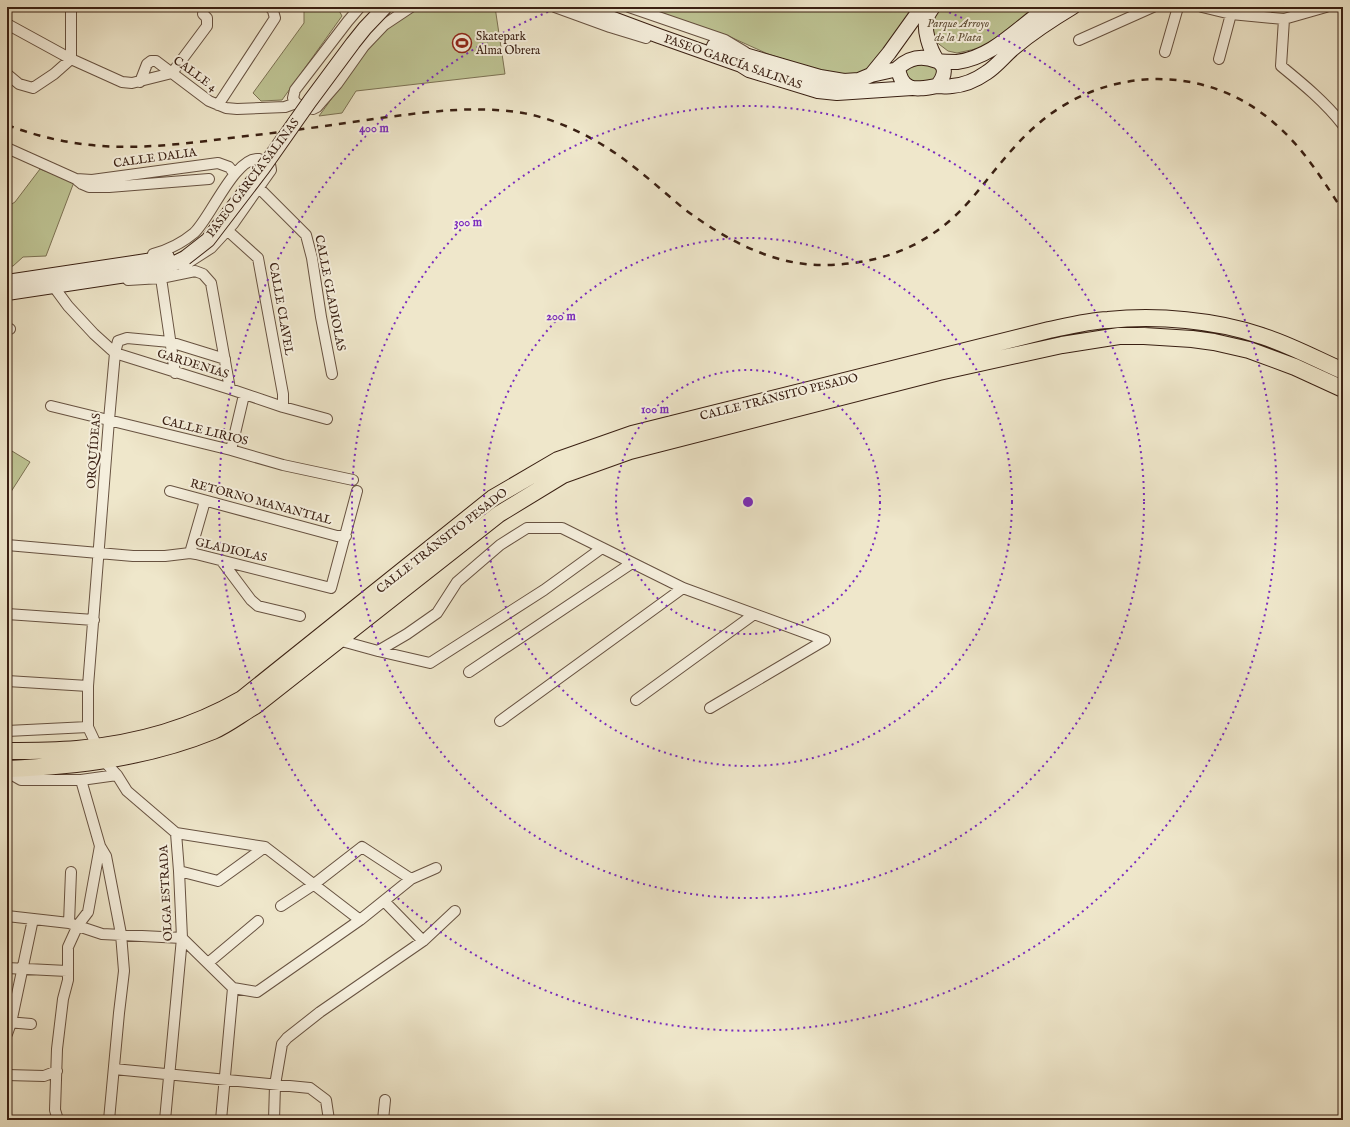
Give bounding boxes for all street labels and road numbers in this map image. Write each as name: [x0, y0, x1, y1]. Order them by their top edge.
street label: PASEO GARCÍA SALINAS: [662, 30, 804, 93]
street label: CALLE 4: [170, 53, 220, 95]
street label: PASEO GARCÍA SALINAS: [203, 115, 303, 240]
street label: CALLE DALIA: [112, 145, 198, 171]
street label: CALLE GLADIOLAS: [311, 234, 349, 352]
street label: CALLE CLAVEL: [265, 261, 297, 357]
street label: GARDENIAS: [155, 346, 231, 382]
street label: CALLE TRÁNSITO PESADO: [698, 369, 860, 424]
street label: ORQUÍDEAS: [83, 413, 104, 489]
street label: CALLE LIRIOS: [160, 413, 250, 449]
street label: RETORNO MANANTIAL: [188, 476, 334, 528]
street label: CALLE TRÁNSITO PESADO: [373, 484, 511, 597]
street label: GLADIOLAS: [194, 534, 268, 566]
street label: OLGA ESTRADA: [156, 844, 176, 942]

